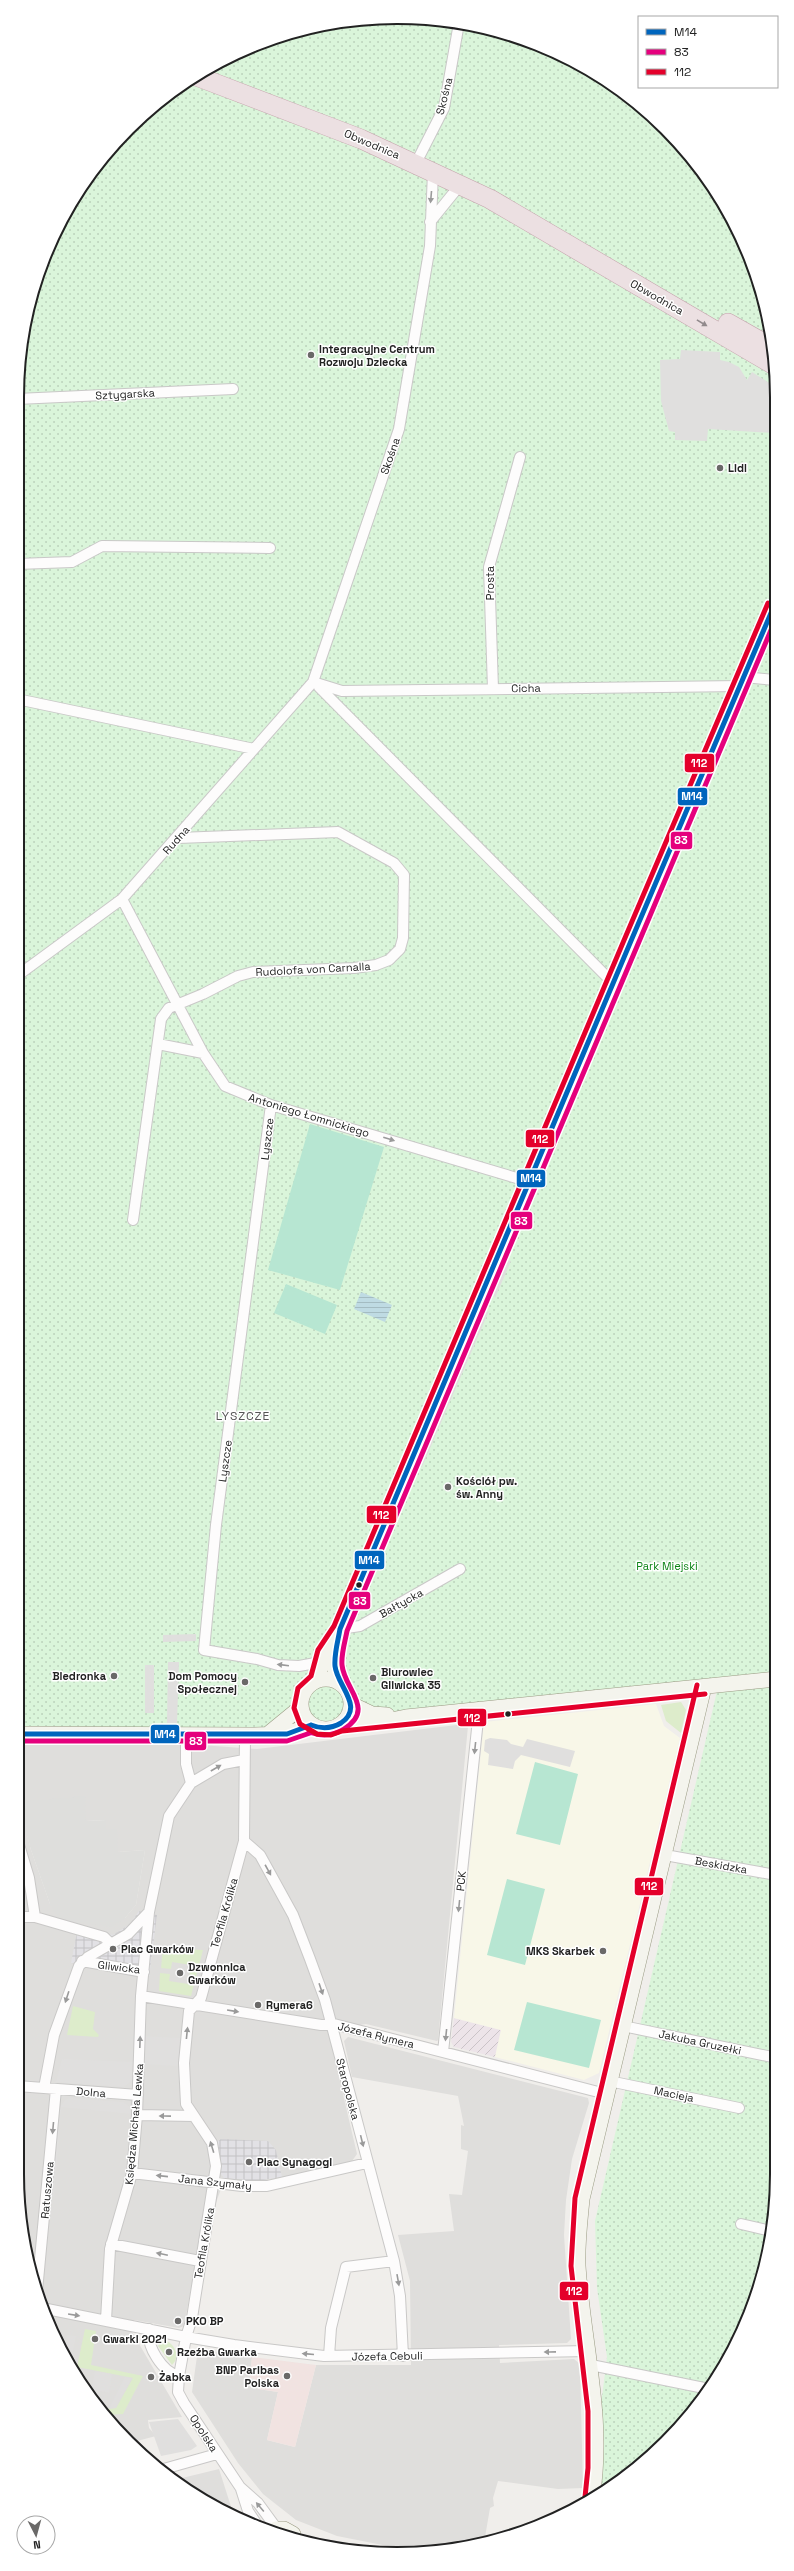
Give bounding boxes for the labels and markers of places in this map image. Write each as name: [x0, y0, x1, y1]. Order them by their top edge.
place label: Integracyjne Centrum Rozwoju Dziecka: [319, 342, 435, 369]
marker: Integracyjne Centrum Rozwoju Dziecka: [306, 350, 316, 360]
place label: Lidl: [728, 461, 747, 475]
marker: Lidl: [715, 463, 725, 473]
place label: Kościół pw. św. Anny: [456, 1474, 517, 1501]
marker: Kościół pw. św. Anny: [443, 1482, 453, 1492]
unlabelled marker: [354, 1580, 364, 1590]
place label: Biurowiec Gliwicka 35: [381, 1665, 441, 1692]
place label: Biedronka: [52, 1669, 107, 1683]
place label: Dom Pomocy Społecznej: [168, 1669, 237, 1696]
marker: Biedronka: [109, 1671, 119, 1681]
marker: Biurowiec Gliwicka 35: [368, 1673, 378, 1683]
marker: Dom Pomocy Społecznej: [240, 1677, 250, 1687]
unlabelled marker: [503, 1709, 513, 1719]
place label: Plac Gwarków: [121, 1942, 194, 1956]
marker: Plac Gwarków: [108, 1944, 118, 1954]
place label: MKS Skarbek: [526, 1944, 596, 1958]
marker: MKS Skarbek: [598, 1946, 608, 1956]
place label: Dzwonnica Gwarków: [188, 1960, 246, 1987]
marker: Dzwonnica Gwarków: [175, 1968, 185, 1978]
place label: Rymera6: [266, 1998, 313, 2012]
marker: Rymera6: [253, 2000, 263, 2010]
place label: Plac Synagogi: [257, 2155, 332, 2169]
marker: Plac Synagogi: [244, 2157, 254, 2167]
place label: PKO BP: [186, 2314, 224, 2328]
marker: PKO BP: [173, 2316, 183, 2326]
place label: Gwarki 2021: [103, 2332, 167, 2346]
marker: Gwarki 2021: [90, 2334, 100, 2344]
place label: Rzeźba Gwarka: [177, 2345, 257, 2359]
marker: Rzeźba Gwarka: [164, 2347, 174, 2357]
place label: BNP Paribas Polska: [216, 2363, 280, 2390]
place label: Żabka: [159, 2370, 192, 2384]
marker: BNP Paribas Polska: [282, 2371, 292, 2381]
marker: Żabka: [146, 2372, 156, 2382]

